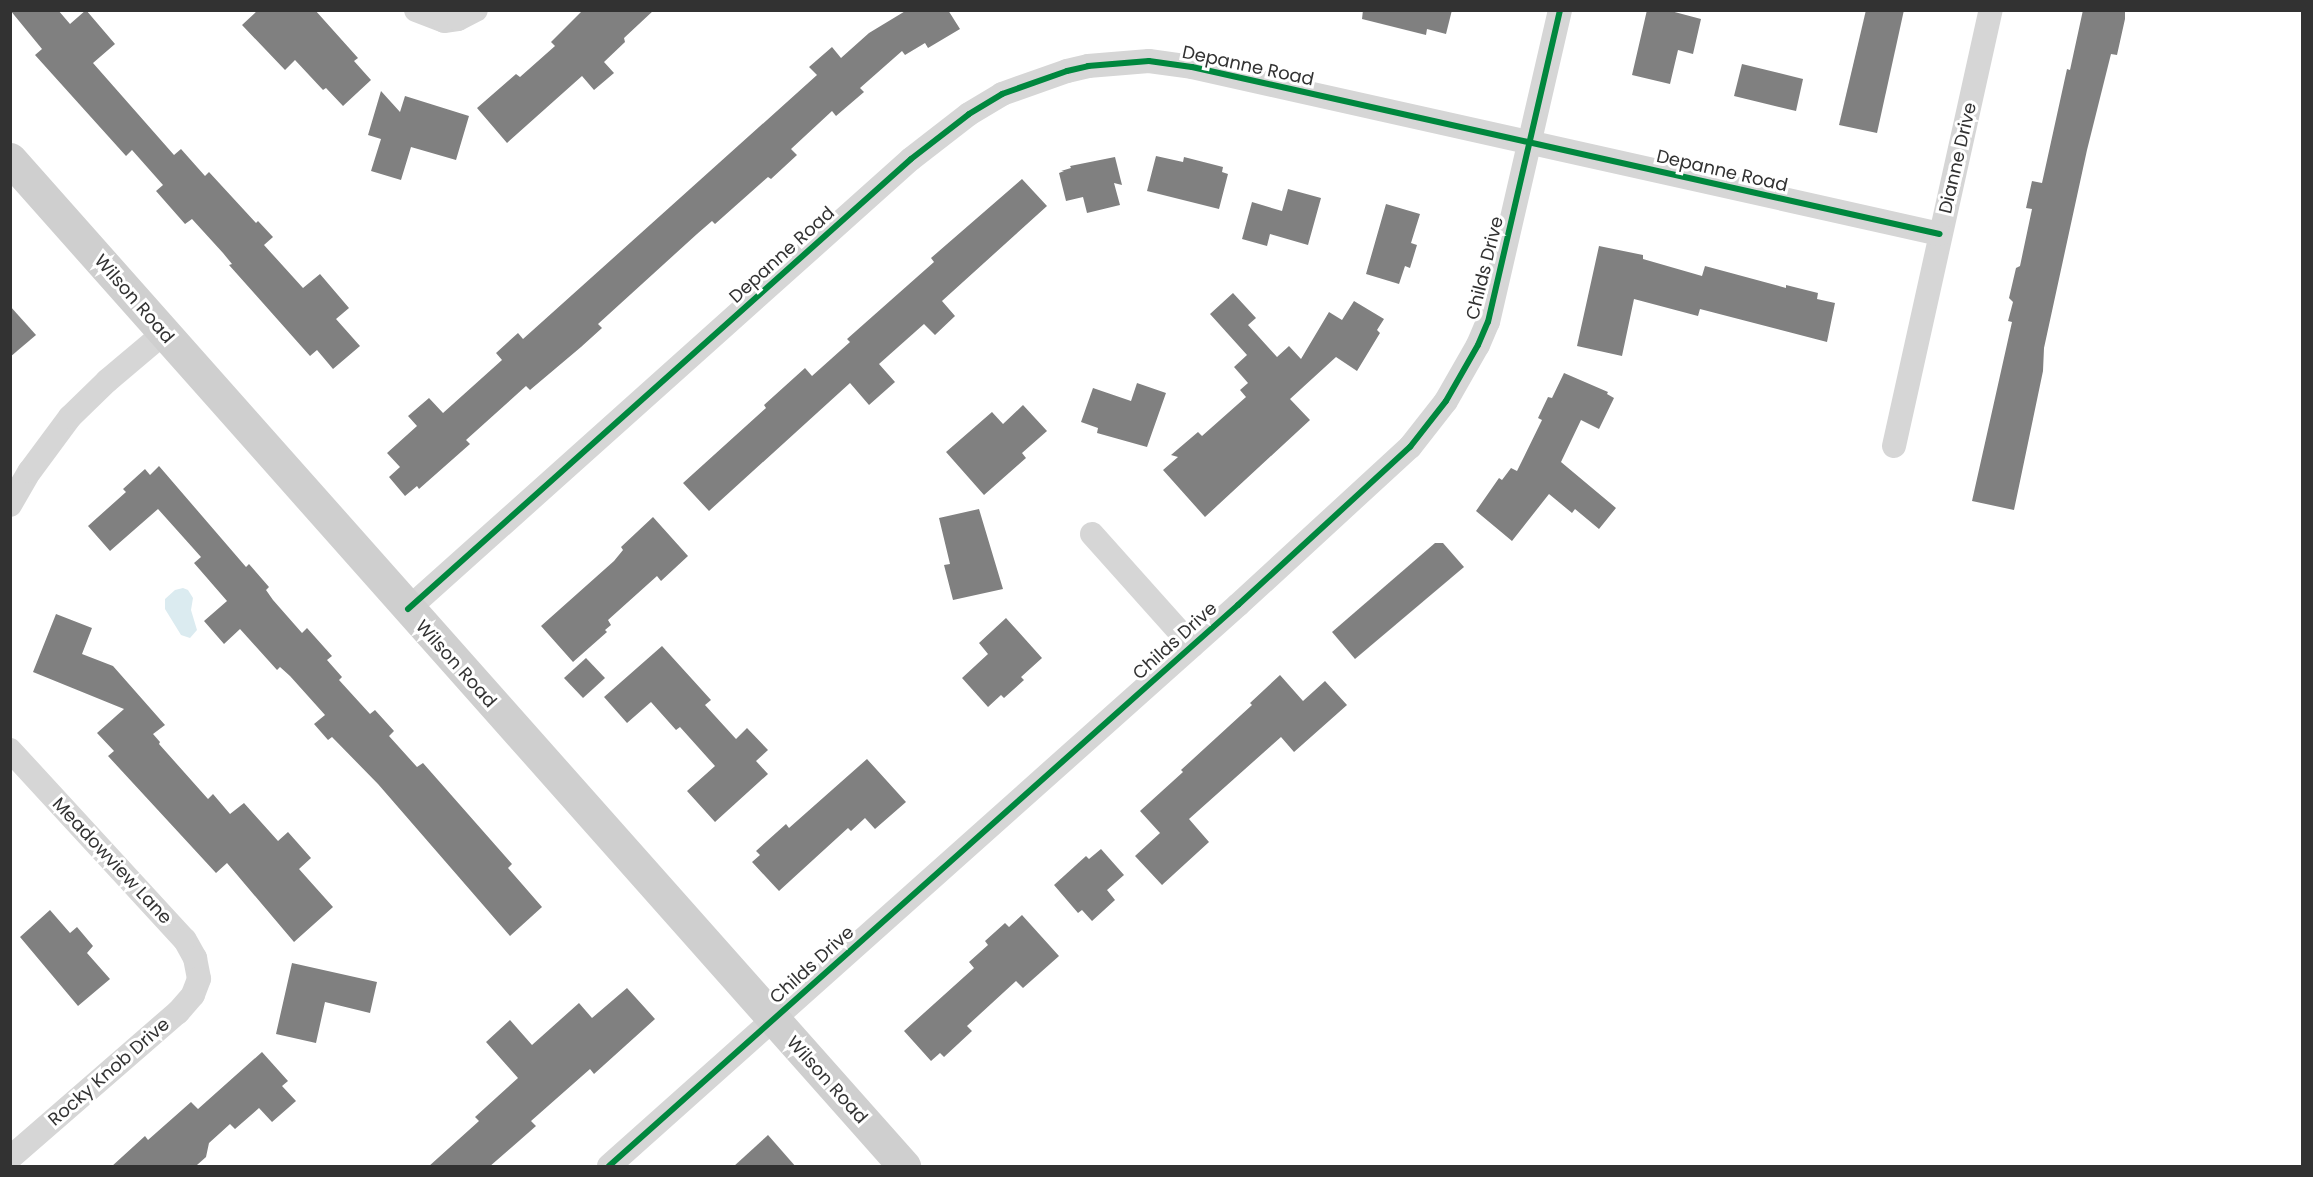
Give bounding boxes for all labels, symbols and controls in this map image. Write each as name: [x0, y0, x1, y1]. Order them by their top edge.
street label: Depanne Road: [1180, 42, 1316, 90]
street label: Dianne Drive: [1935, 100, 1981, 216]
street label: Depanne Road: [1654, 145, 1790, 197]
street label: Depanne Road: [725, 202, 839, 308]
street label: Childs Drive: [1462, 214, 1508, 322]
street label: Wilson Road: [90, 250, 178, 348]
street label: Childs Drive: [1128, 598, 1222, 684]
street label: Wilson Road: [411, 616, 501, 712]
street label: Meadowview Lane: [48, 793, 176, 929]
street label: Childs Drive: [765, 922, 859, 1008]
street label: Rocky Knob Drive: [44, 1013, 174, 1131]
street label: Wilson Road: [782, 1032, 872, 1128]

